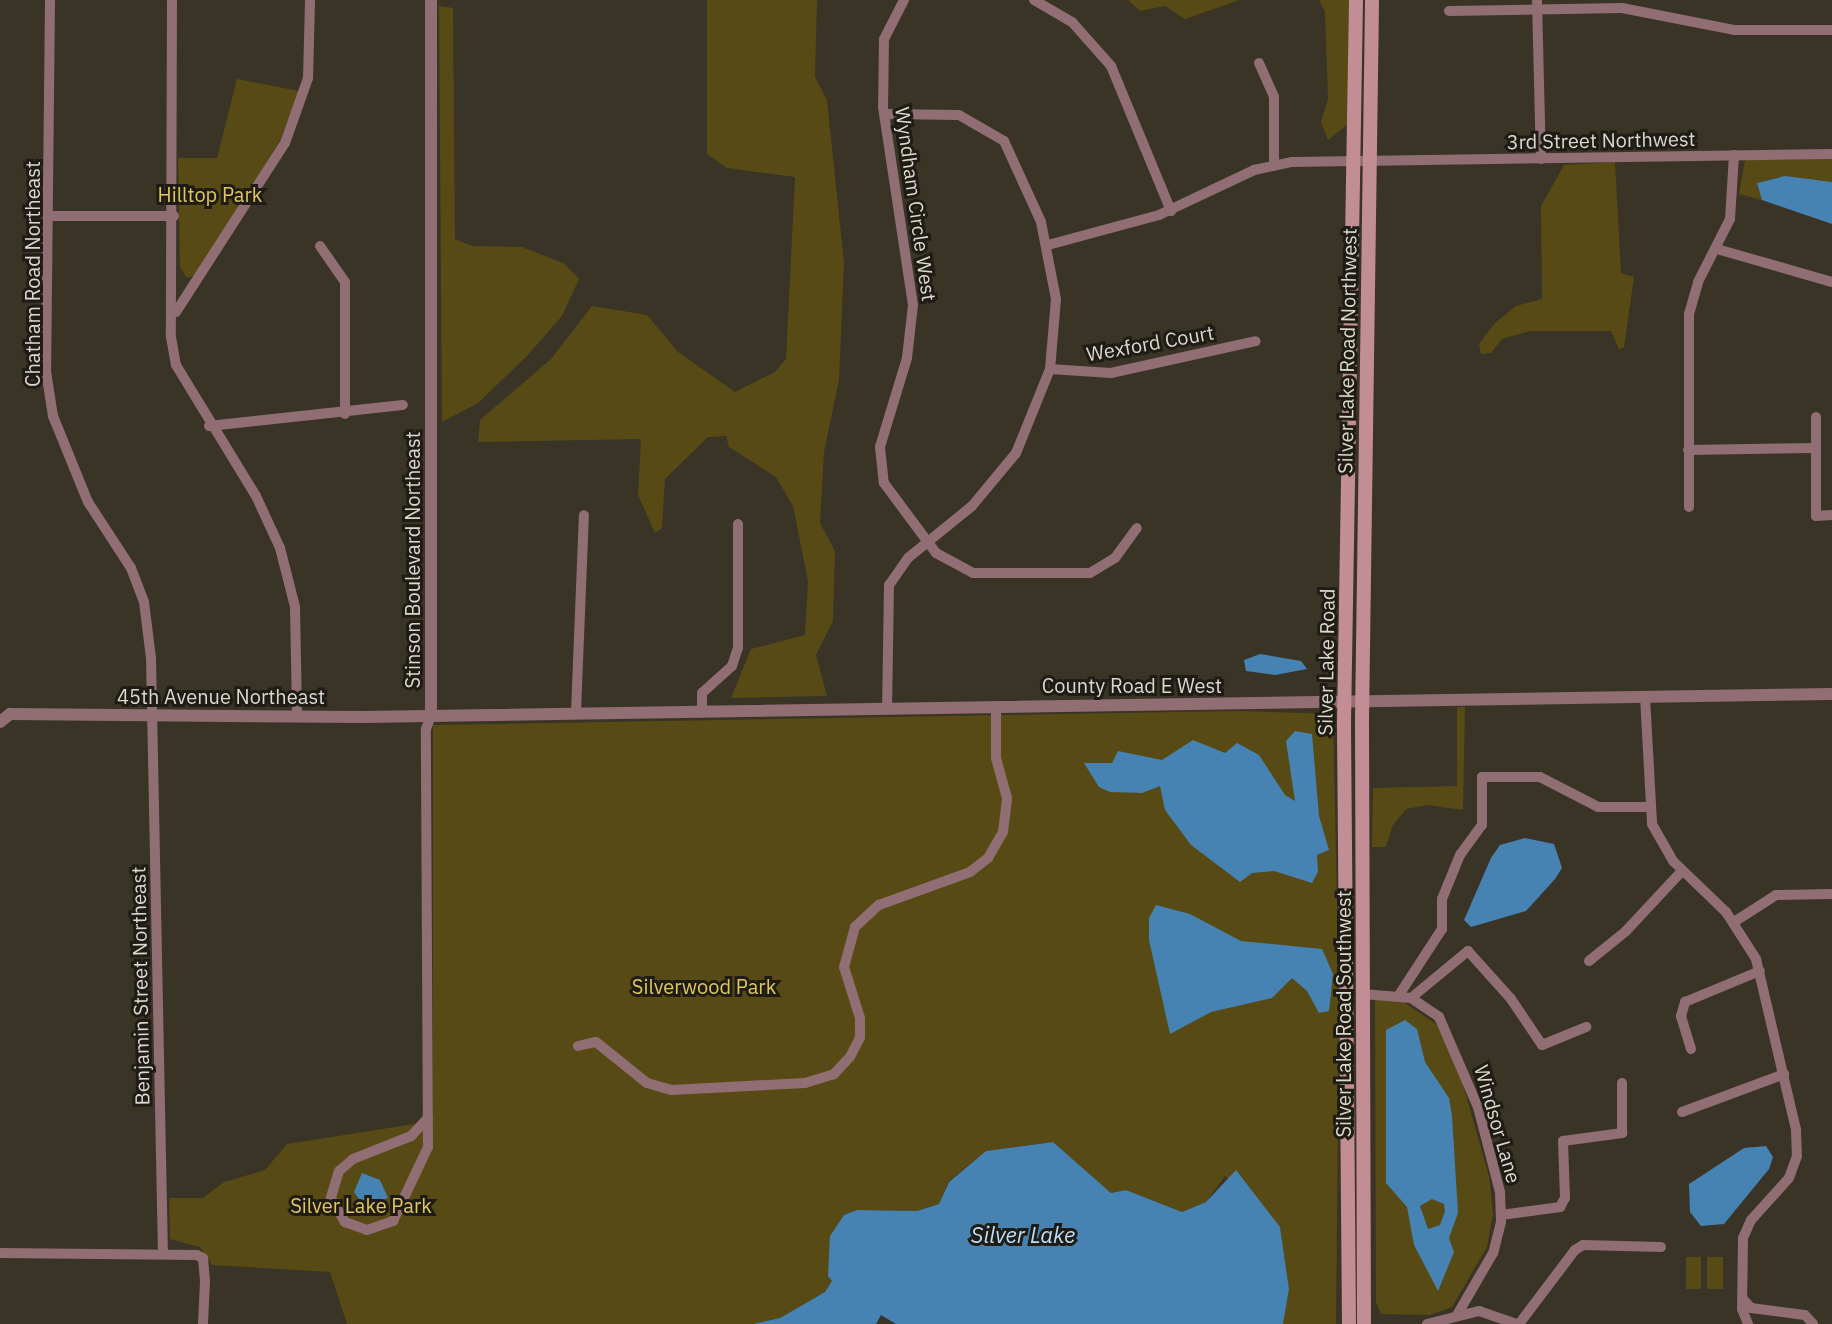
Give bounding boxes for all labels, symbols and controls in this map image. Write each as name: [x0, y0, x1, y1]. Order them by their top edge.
street label: Wyndham Circle West: [890, 105, 942, 303]
street label: 3rd Street Northwest: [1506, 126, 1696, 154]
street label: Chatham Road Northeast: [20, 161, 44, 387]
park label: Hilltop Park: [158, 182, 262, 206]
street label: Silver Lake Road Northwest: [1333, 228, 1361, 474]
street label: Wexford Court: [1084, 320, 1216, 366]
street label: Stinson Boulevard Northeast: [400, 431, 424, 689]
street label: Silver Lake Road: [1313, 588, 1339, 736]
street label: County Road E West: [1042, 673, 1222, 697]
street label: 45th Avenue Northeast: [117, 684, 325, 708]
street label: Benjamin Street Northeast: [126, 866, 154, 1106]
street label: Silver Lake Road Southwest: [1331, 890, 1355, 1138]
park label: Silverwood Park: [632, 974, 776, 998]
street label: Windsor Lane: [1470, 1062, 1526, 1186]
park label: Silver Lake Park: [290, 1193, 432, 1217]
water label: Silver Lake: [971, 1222, 1075, 1248]

